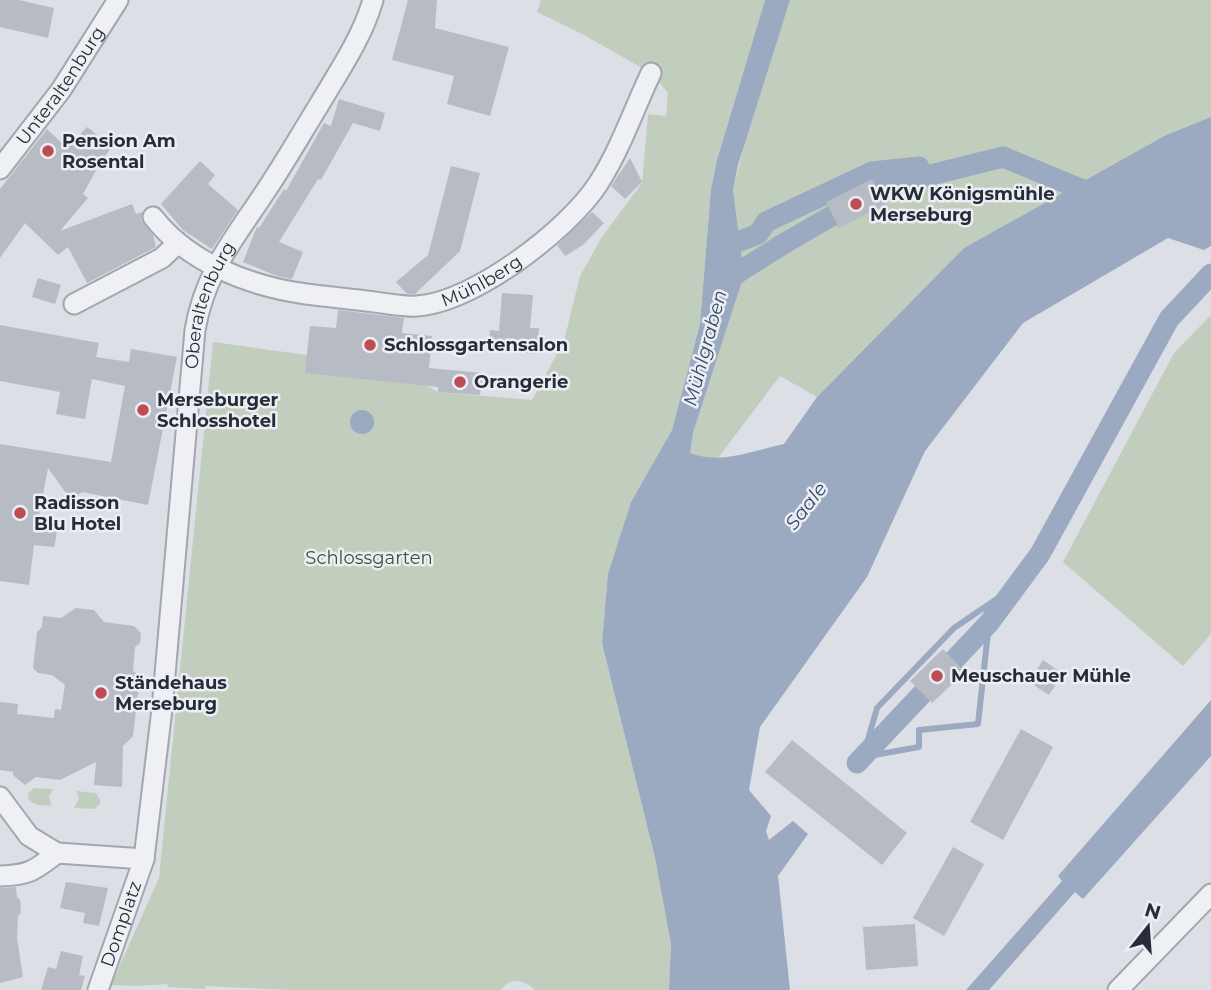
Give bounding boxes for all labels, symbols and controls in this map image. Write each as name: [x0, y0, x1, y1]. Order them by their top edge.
street label: Unteraltenburg: [12, 22, 109, 150]
place label: Pension Am Rosental: [62, 130, 176, 173]
marker: Pension Am Rosental: [40, 143, 56, 159]
place label: WKW Königsmühle Merseburg: [870, 183, 1054, 226]
marker: WKW Königsmühle Merseburg: [848, 196, 864, 212]
street label: Oberaltenburg: [181, 237, 240, 370]
street label: Mühlberg: [438, 250, 526, 312]
water label: Mühlgraben: [678, 287, 732, 409]
place label: Schlossgartensalon: [384, 334, 568, 356]
marker: Schlossgartensalon: [362, 337, 378, 353]
place label: Orangerie: [474, 371, 568, 393]
marker: Orangerie: [452, 374, 468, 390]
place label: Merseburger Schlosshotel: [157, 389, 279, 432]
marker: Merseburger Schlosshotel: [135, 402, 151, 418]
water label: Saale: [780, 478, 832, 534]
place label: Radisson Blu Hotel: [34, 492, 121, 535]
marker: Radisson Blu Hotel: [12, 505, 28, 521]
park label: Schlossgarten: [305, 547, 433, 569]
place label: Meuschauer Mühle: [951, 665, 1131, 687]
marker: Meuschauer Mühle: [929, 668, 945, 684]
place label: Ständehaus Merseburg: [115, 672, 227, 715]
marker: Ständehaus Merseburg: [93, 685, 109, 701]
street label: Domplatz: [96, 878, 146, 970]
north arrow: [1113, 892, 1183, 962]
text: N: [1142, 898, 1164, 924]

